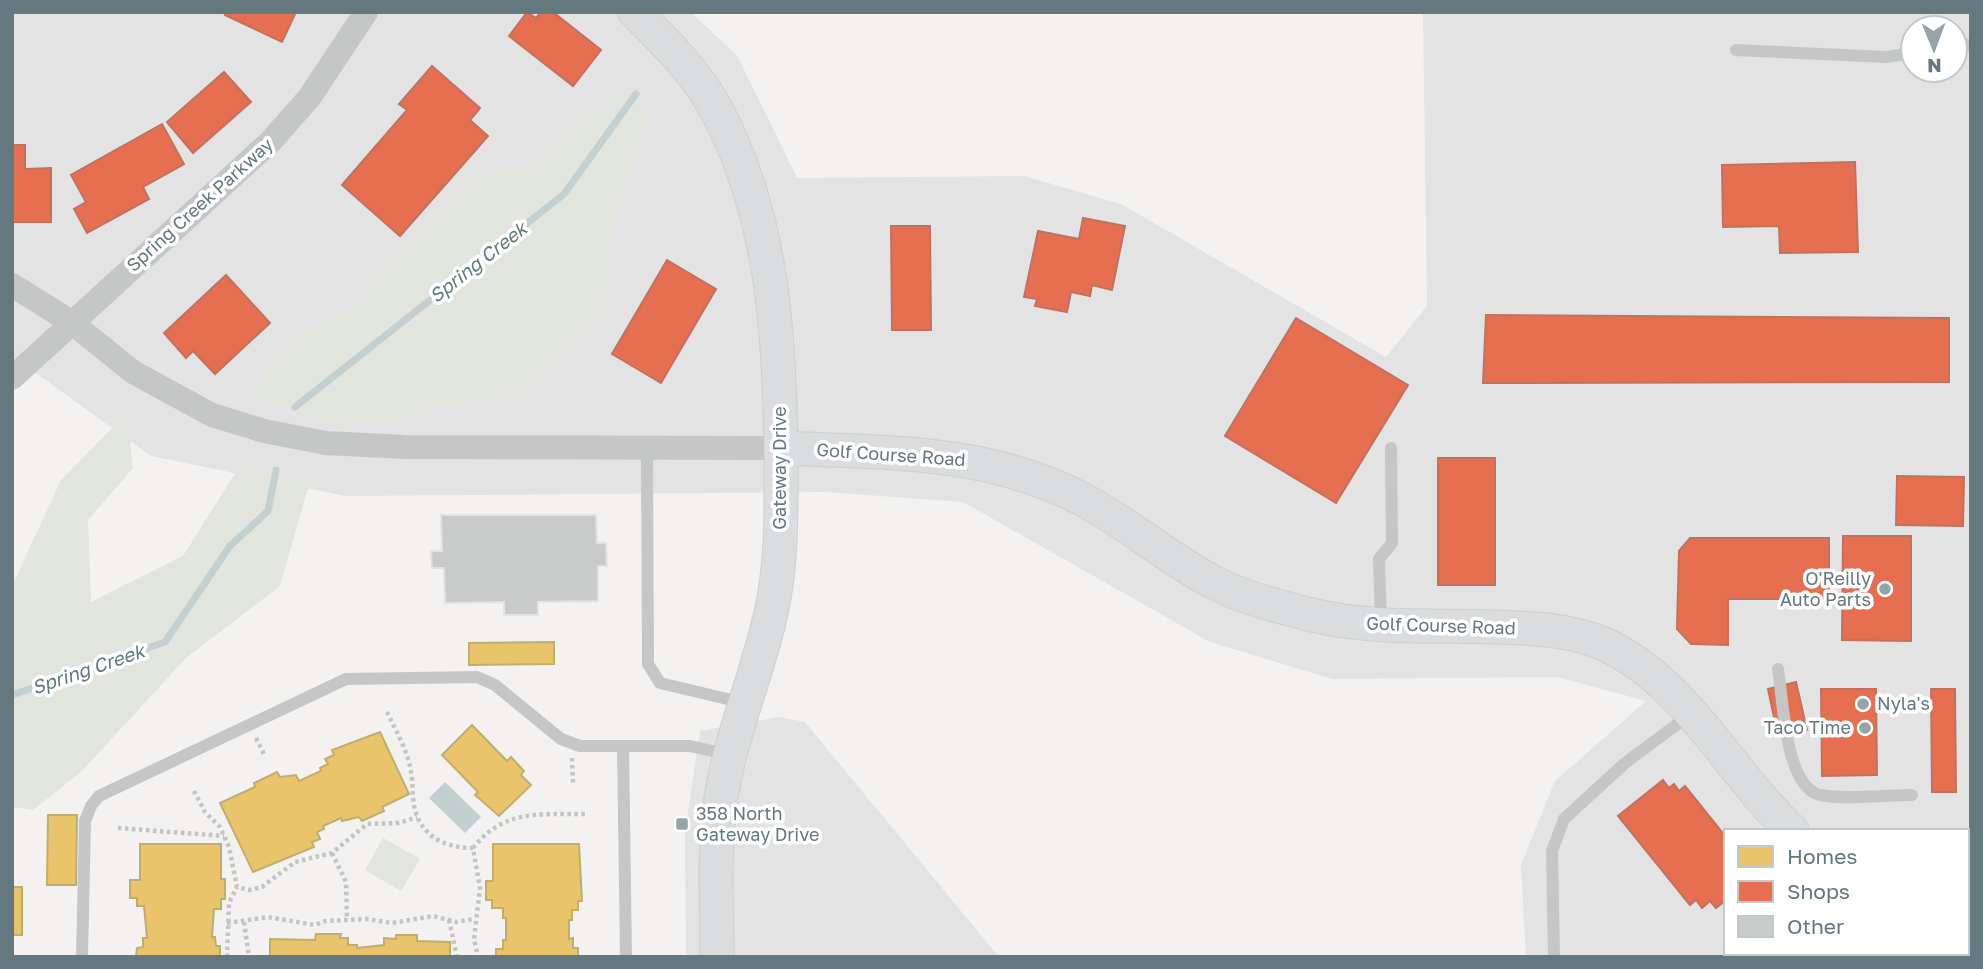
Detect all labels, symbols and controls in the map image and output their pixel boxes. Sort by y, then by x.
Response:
north arrow [1899,14,1969,84]
text: N [1927,55,1942,78]
street label: Spring Creek Parkway [122,133,277,276]
water label: Spring Creek [424,215,533,307]
street label: Gateway Drive [768,406,790,530]
street label: Golf Course Road [816,438,966,470]
place label: O'Reilly Auto Parts [1780,567,1871,610]
marker: O'Reilly Auto Parts [1877,581,1893,597]
street label: Golf Course Road [1366,611,1516,639]
water label: Spring Creek [29,638,149,699]
place label: Nyla's [1877,692,1930,714]
marker: Nyla's [1855,696,1871,712]
place label: Taco Time [1764,716,1851,738]
marker: Taco Time [1857,720,1873,736]
place label: 358 North Gateway Drive [696,802,819,845]
marker: 358 North Gateway Drive [674,816,690,832]
legend [1724,829,1969,955]
text: Homes [1787,843,1857,869]
text: Shops [1787,878,1850,904]
text: Other [1787,913,1844,939]

